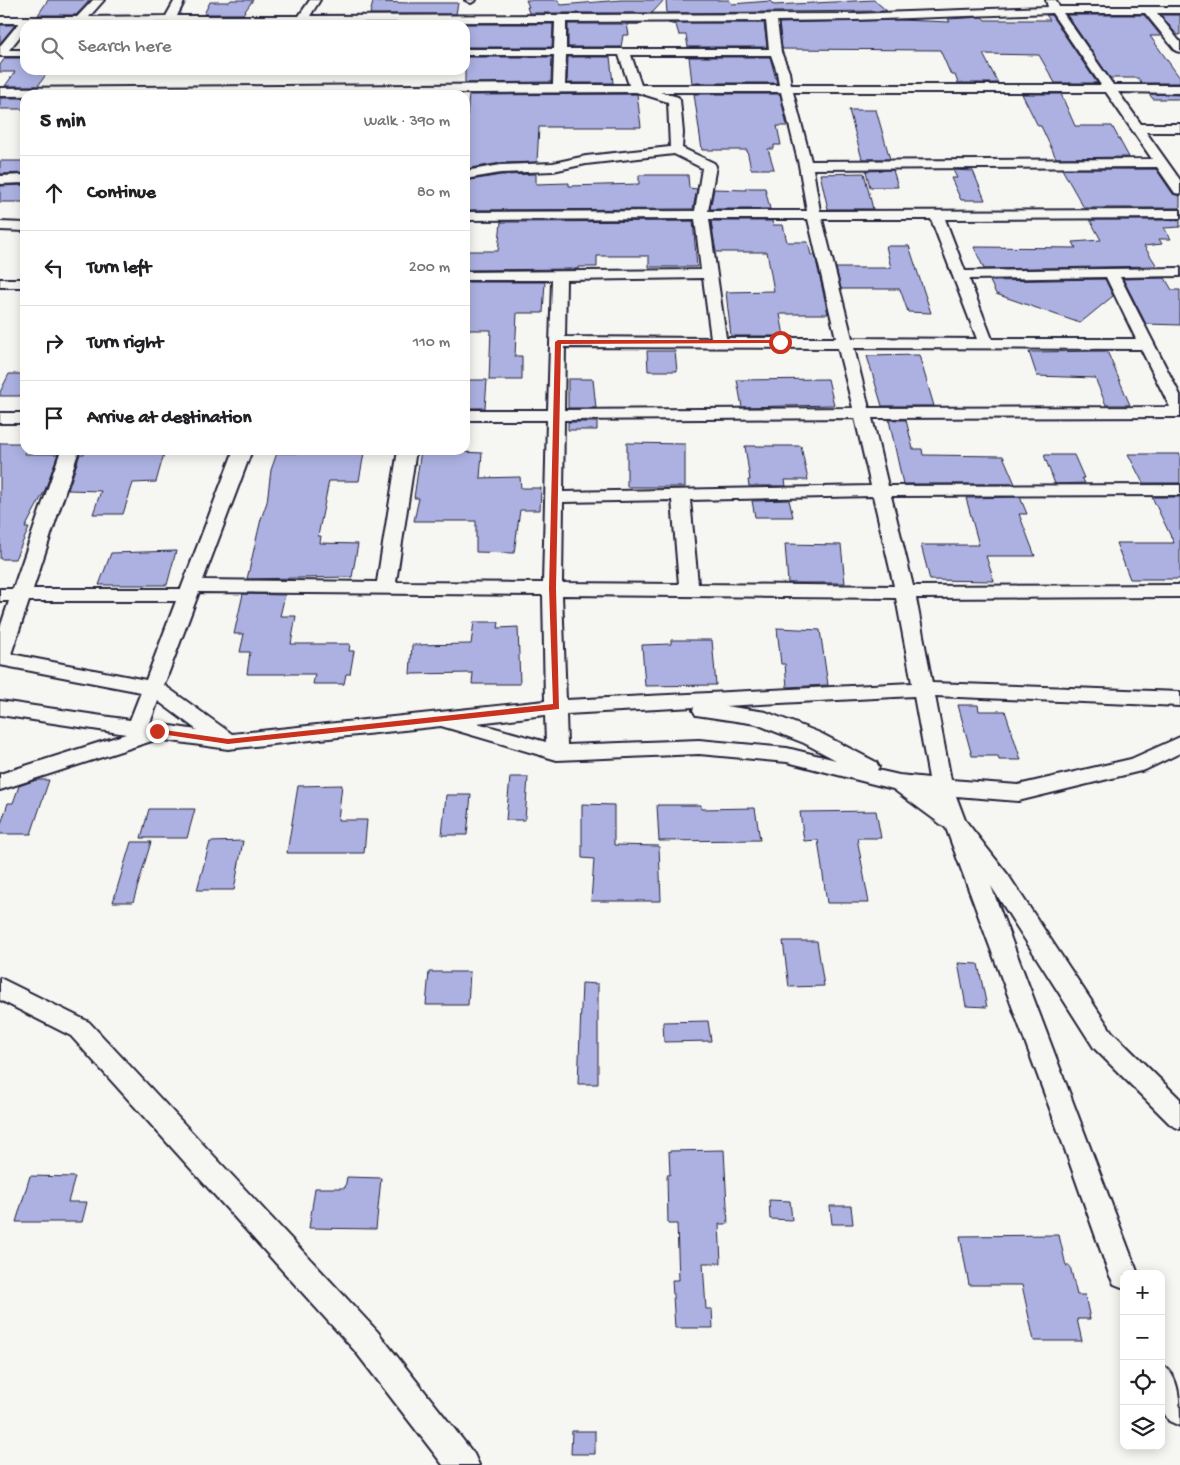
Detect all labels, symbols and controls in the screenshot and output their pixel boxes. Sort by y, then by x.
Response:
search box [20,20,470,75]
icon: search [38,34,66,62]
text: Search here [78,36,172,59]
text: 5 min [40,110,85,135]
text: Walk · 390 m [364,113,450,132]
icon: ahead [40,179,68,207]
text: Continue [87,182,156,205]
text: 80 m [417,184,450,203]
icon: left [40,254,68,282]
text: Turn left [87,257,151,280]
text: 200 m [409,259,450,278]
icon: right [40,329,68,357]
route start [769,331,792,354]
text: Turn right [87,332,163,355]
text: 110 m [413,334,450,353]
icon: arrive [40,404,68,432]
text: Arrive at destination [87,407,251,430]
route end [146,720,169,743]
map controls [1120,1270,1165,1450]
button: + [1120,1270,1165,1315]
button: − [1120,1315,1165,1360]
button: locate [1120,1360,1165,1405]
button: layers [1120,1405,1165,1450]

